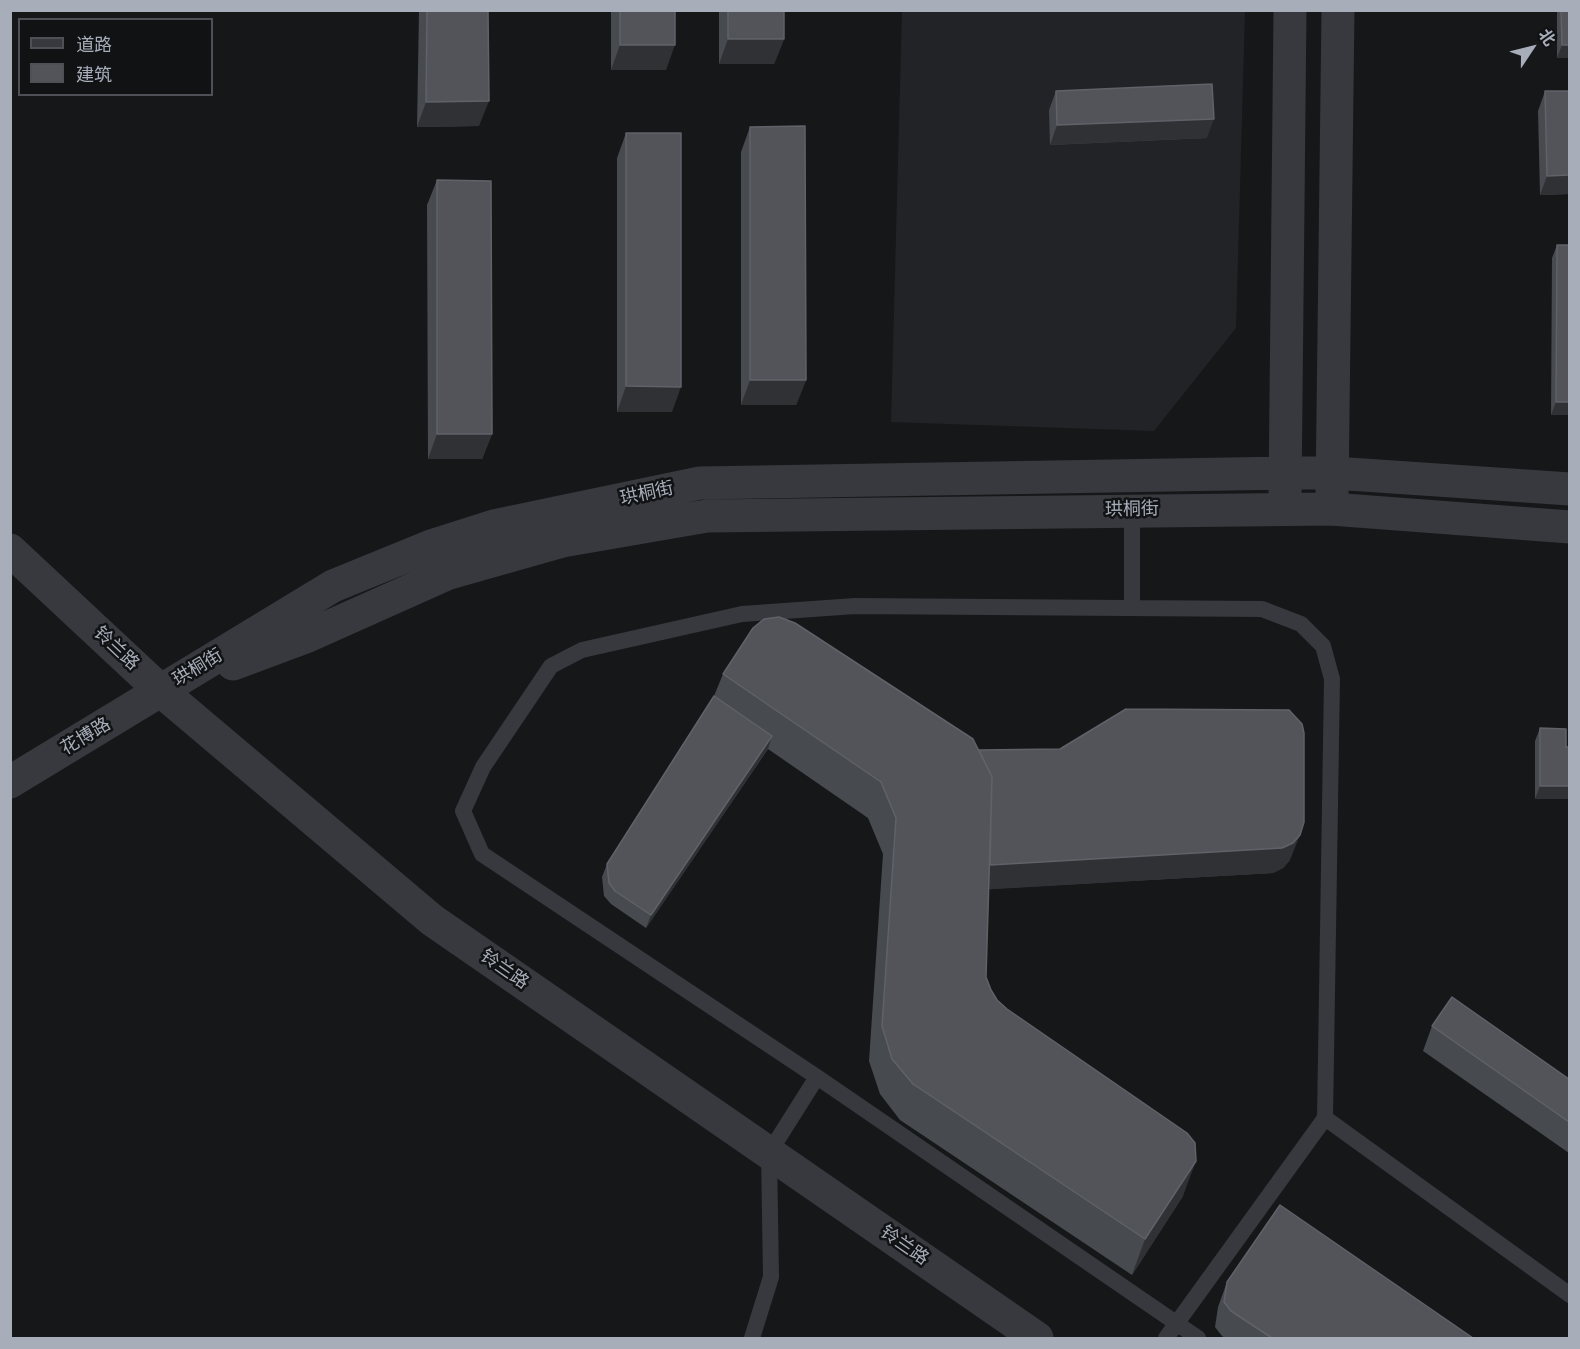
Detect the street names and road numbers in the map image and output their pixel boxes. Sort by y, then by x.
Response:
street label: 珙桐街 [618,478,676,510]
street label: 珙桐街 [1105,499,1159,521]
street label: 铃兰路 [89,623,143,675]
street label: 珙桐街 [169,645,227,691]
street label: 花博路 [57,714,115,760]
street label: 铃兰路 [476,946,532,994]
street label: 铃兰路 [876,1222,932,1270]

